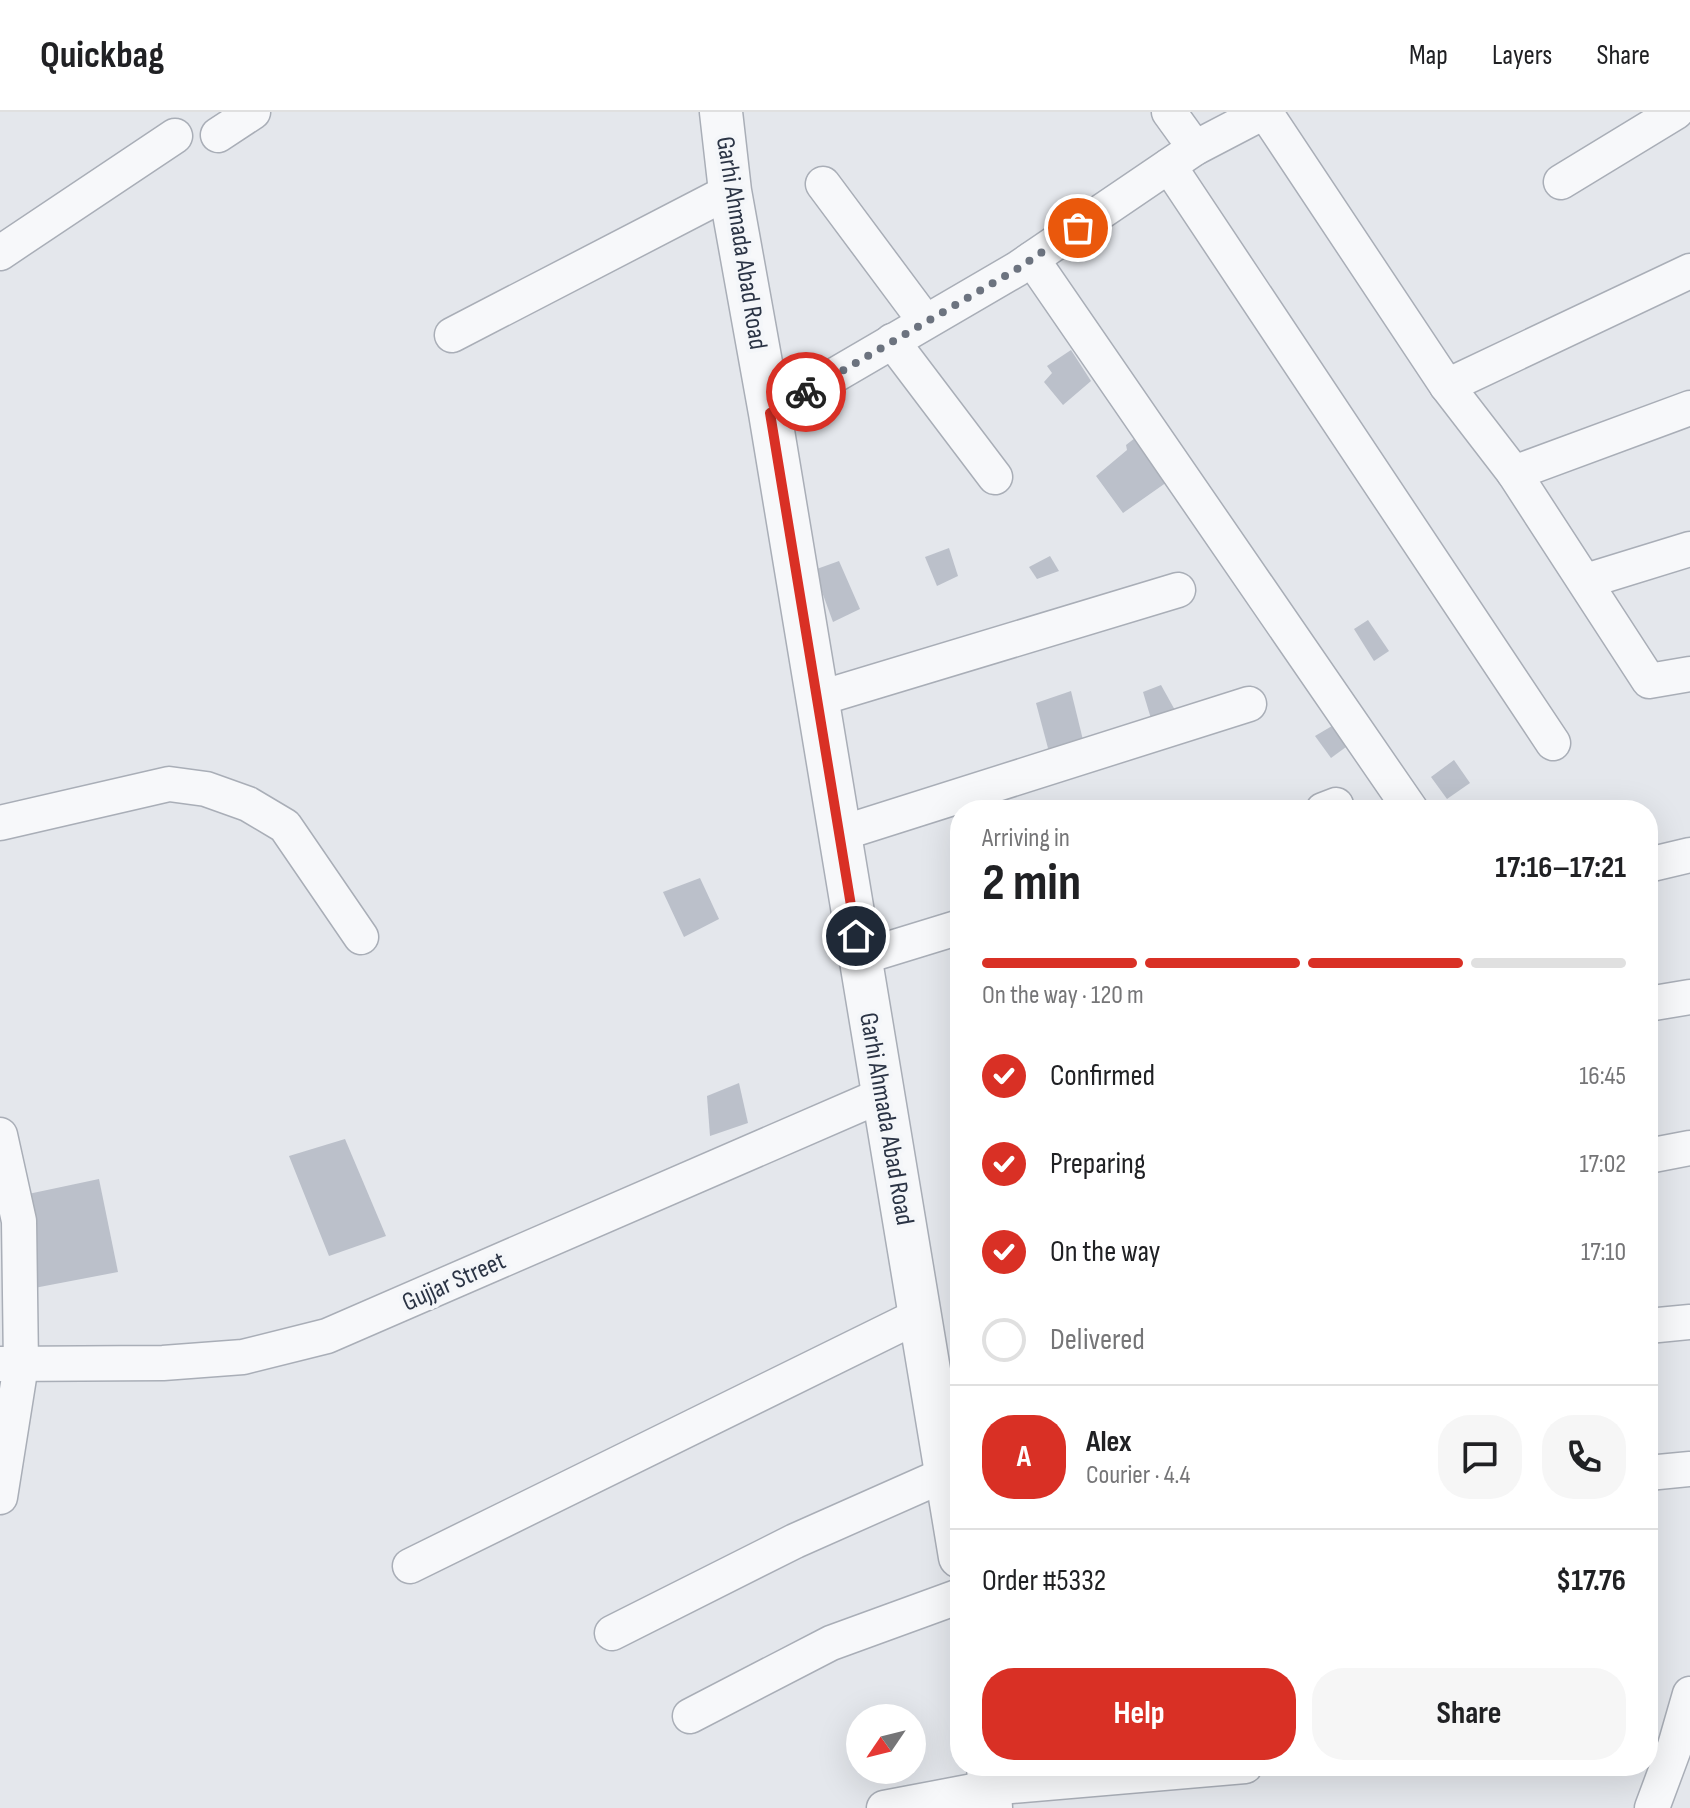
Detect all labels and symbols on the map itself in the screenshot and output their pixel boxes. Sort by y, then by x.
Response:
street label: Garhi Ahmada Abad Road [709,134,773,352]
pin [1044,194,1112,262]
courier [766,352,846,432]
pin [822,902,890,970]
street label: Garhi Ahmada Abad Road [852,1010,920,1228]
street label: Gujjar Street [398,1246,510,1318]
north arrow [846,1704,926,1784]

